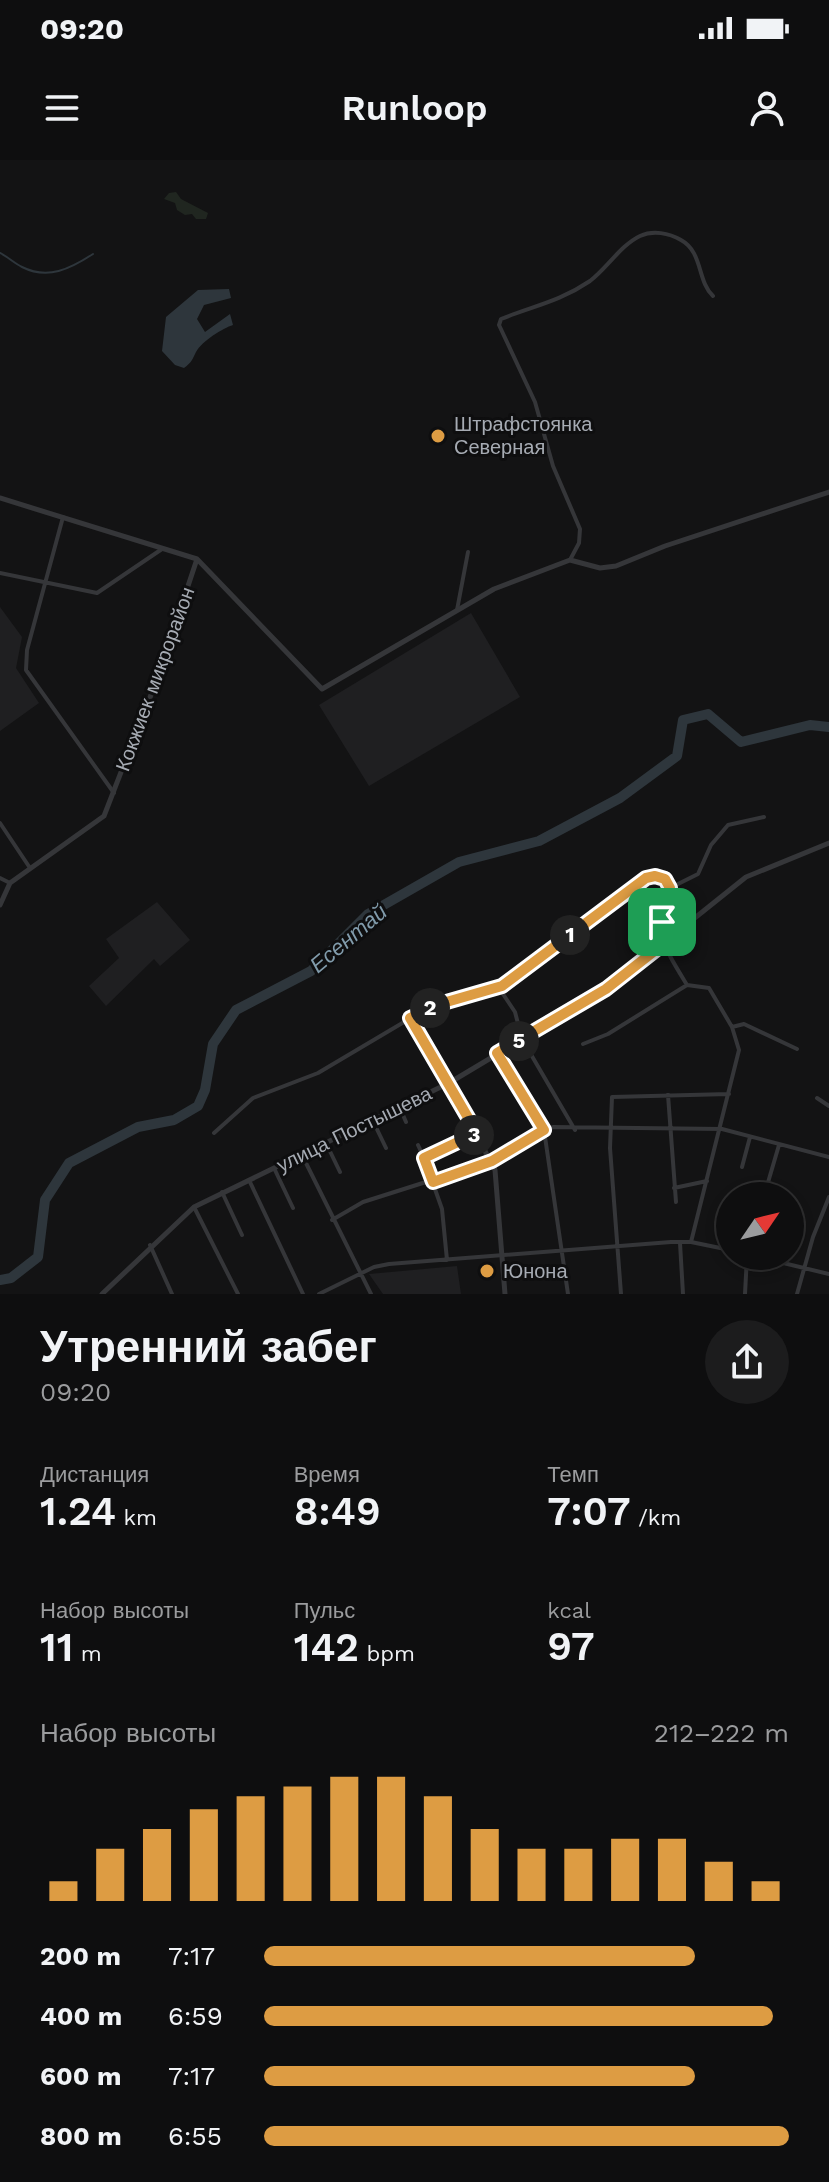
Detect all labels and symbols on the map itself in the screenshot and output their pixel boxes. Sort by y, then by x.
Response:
place label: Штрафстоянка Северная [454,412,593,459]
marker: Штрафстоянка Северная [429,427,447,445]
street label: Кокжиек микрорайон [110,584,200,774]
pin [628,888,696,956]
water label: Есентай [305,899,392,978]
pin: 1 [550,915,590,955]
pin: 2 [410,988,450,1028]
pin: 5 [499,1021,539,1061]
street label: улица Постышева [273,1081,436,1177]
pin: 3 [454,1115,494,1155]
north arrow [716,1182,804,1270]
place label: Юнона [503,1259,568,1283]
marker: Юнона [478,1262,496,1280]

